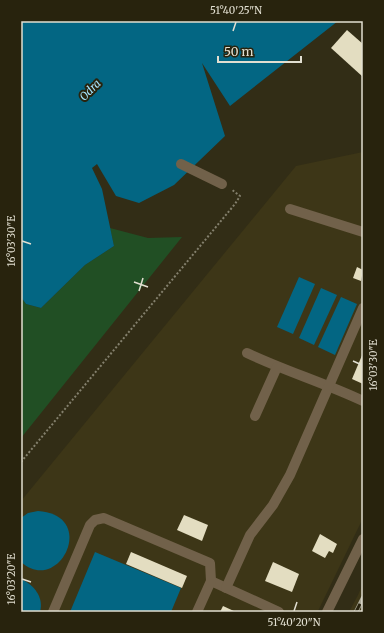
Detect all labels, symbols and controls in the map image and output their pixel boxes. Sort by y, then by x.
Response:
text: 51°40'25"N [210,4,262,17]
scale bar [218,38,301,64]
text: 50 m [224,44,253,59]
water label: Odra [76,76,104,104]
text: 16°03'30"E [5,215,18,267]
text: 16°03'30"E [367,339,380,391]
text: 16°03'20"E [5,553,18,605]
text: 51°40'20"N [268,616,321,629]

